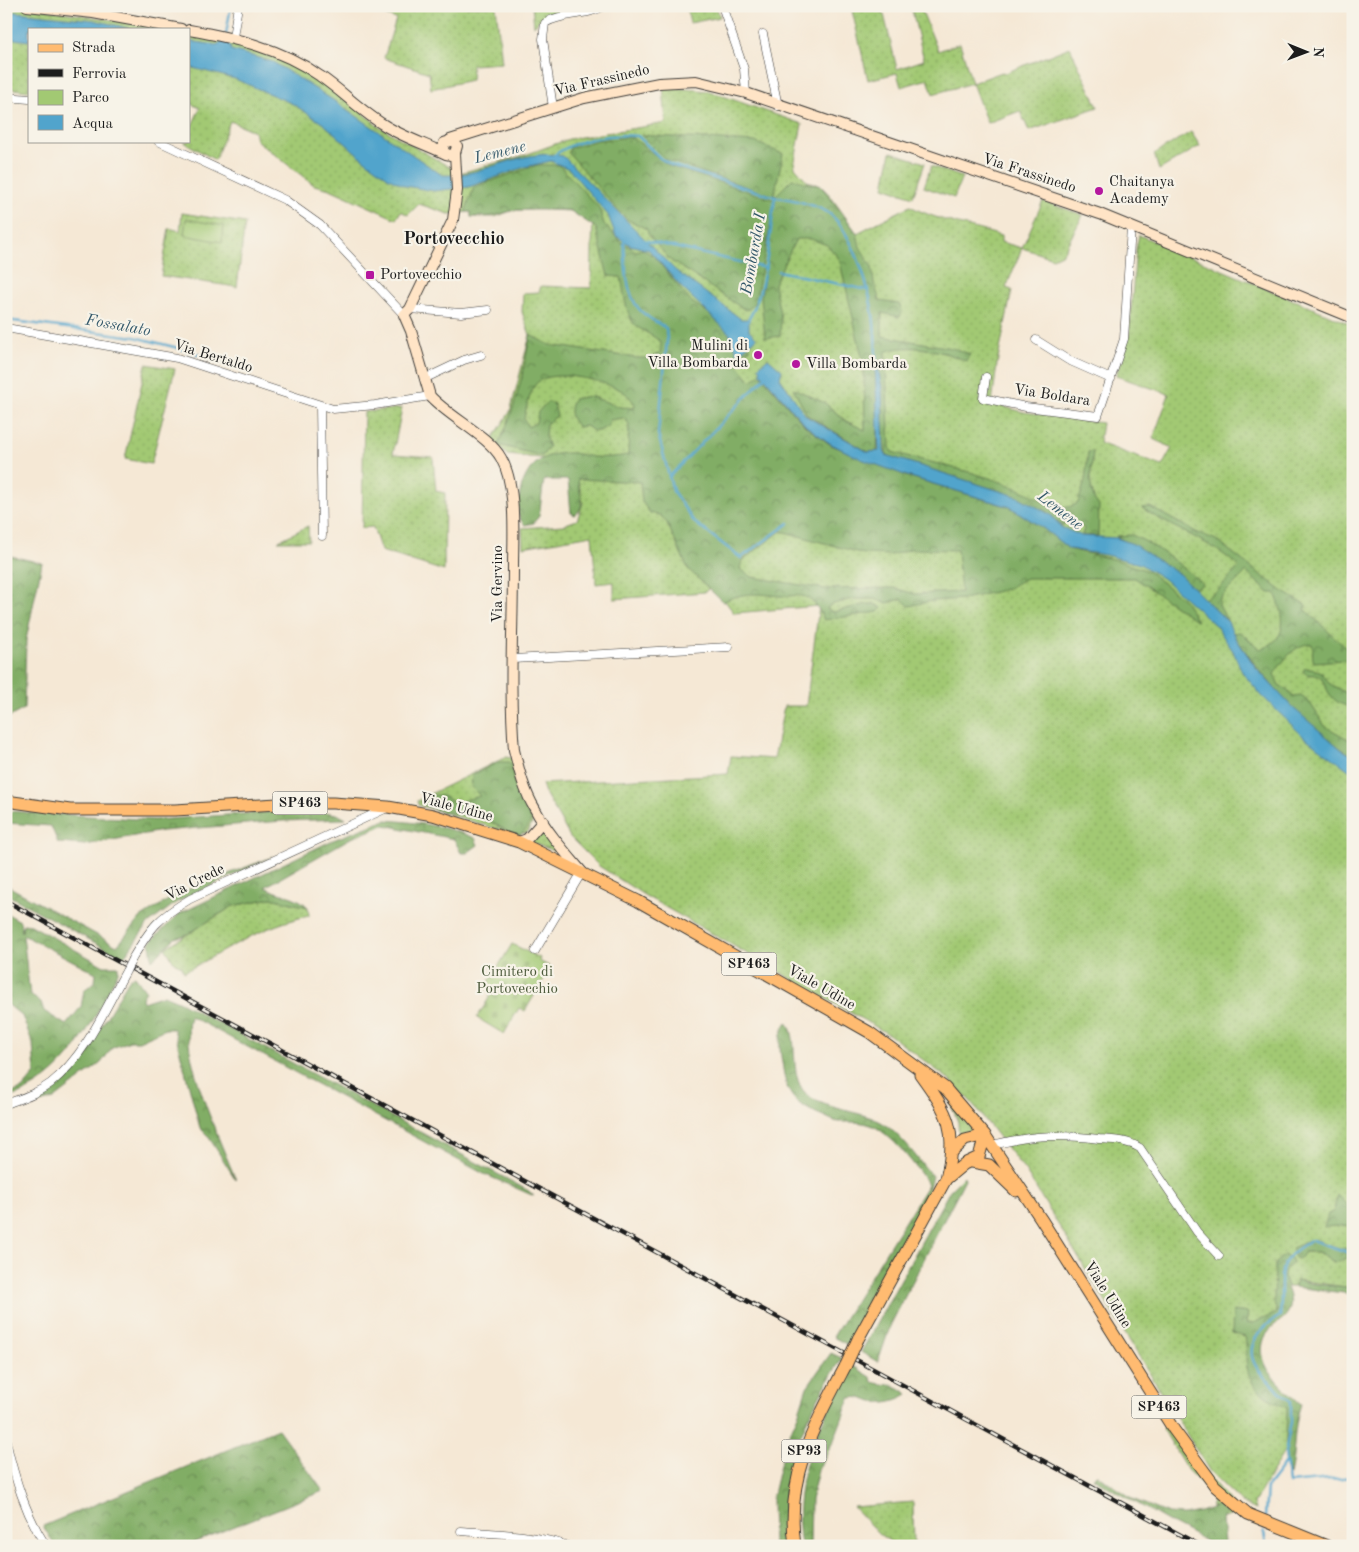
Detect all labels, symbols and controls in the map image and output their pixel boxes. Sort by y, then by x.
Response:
legend [28,28,190,142]
north arrow [1282,28,1332,78]
text: Strada [72,41,116,56]
text: N [1311,47,1325,58]
street label: Via Frassinedo [553,63,651,99]
text: Ferrovia [72,67,127,82]
text: Parco [72,91,109,106]
text: Acqua [72,117,114,132]
water label: Lemene [472,139,528,167]
street label: Via Frassinedo [980,152,1078,196]
place label: Chaitanya Academy [1109,175,1175,207]
marker: Chaitanya Academy [1093,185,1105,197]
water label: Bombarda I [739,210,769,297]
district label: Portovecchio [403,230,505,248]
place label: Portovecchio [380,268,462,283]
marker: Portovecchio [364,269,376,281]
water label: Fossalato [83,312,152,340]
street label: Via Bertaldo [172,338,254,376]
place label: Mulini di Villa Bombarda [647,339,749,371]
marker: Mulini di Villa Bombarda [752,349,764,361]
place label: Villa Bombarda [806,357,907,372]
marker: Villa Bombarda [790,358,802,370]
street label: Via Boldara [1013,383,1092,410]
water label: Lemene [1034,488,1086,534]
street label: Via Gervino [491,545,506,623]
road number: SP463 [272,791,328,814]
street label: Viale Udine [418,791,494,825]
street label: Via Crede [163,862,227,904]
road number: SP463 [722,952,776,976]
street label: Viale Udine [785,963,857,1013]
park label: Cimitero di Portovecchio [476,965,558,997]
street label: Viale Udine [1081,1259,1133,1331]
road number: SP463 [1132,1395,1186,1418]
road number: SP93 [782,1440,826,1462]

